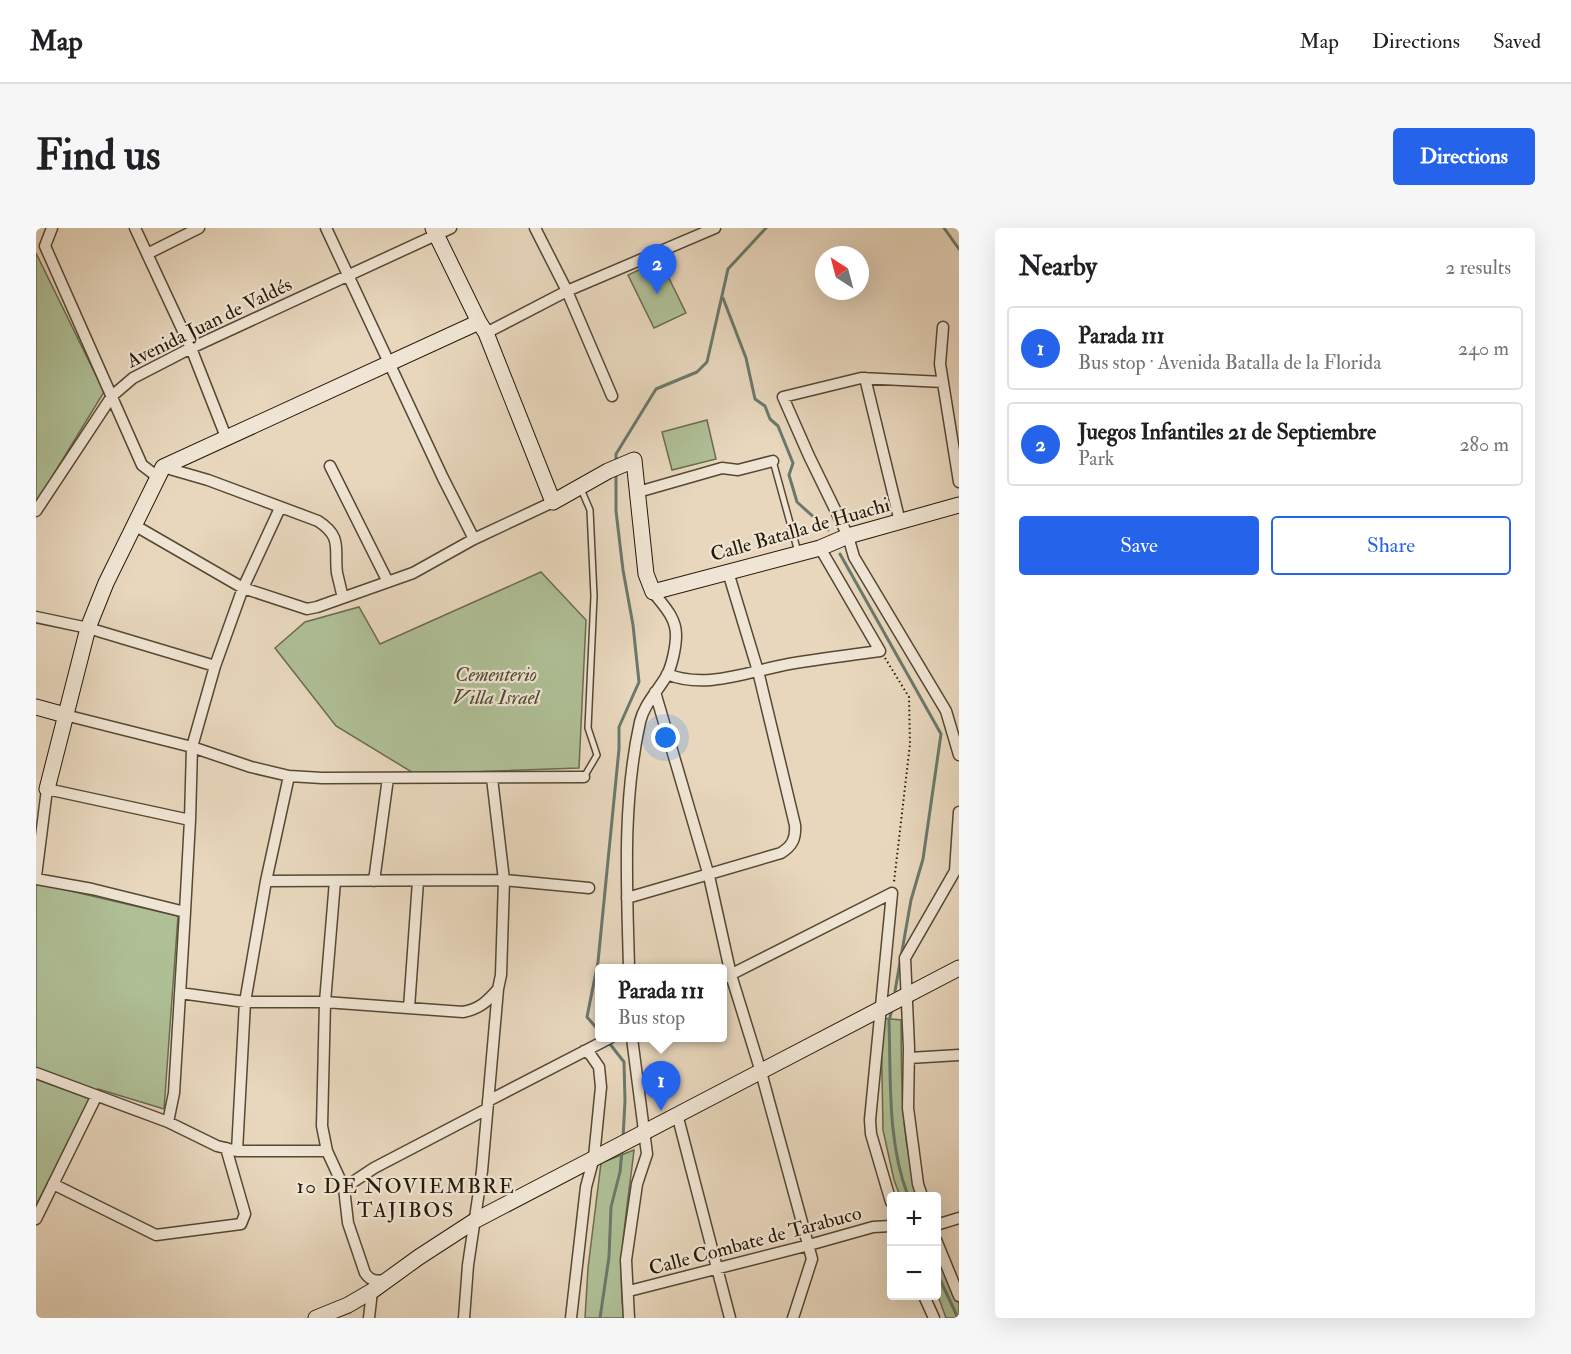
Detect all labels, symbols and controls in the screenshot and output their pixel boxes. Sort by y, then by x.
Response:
text: Map [30,24,83,59]
text: Map [1299,28,1339,55]
text: Directions [1372,28,1460,55]
text: Saved [1493,28,1541,55]
button: Directions [1393,128,1535,185]
text: Find us [36,130,160,182]
pin: 2 [638,244,676,294]
north arrow [815,246,869,300]
text: Nearby [1019,251,1097,283]
text: 2 results [1445,255,1511,280]
street label: Avenida Juan de Valdés [122,272,296,374]
text: Parada 111 [1078,322,1165,350]
text: 1 [1037,336,1044,361]
text: 240 m [1458,336,1509,361]
text: Bus stop · Avenida Batalla de la Florida [1078,350,1381,375]
text: Juegos Infantiles 21 de Septiembre [1078,418,1376,446]
text: 2 [1035,432,1046,457]
text: 280 m [1459,432,1509,457]
text: Park [1078,446,1114,471]
street label: Calle Batalla de Huachi [708,492,893,567]
button: Save [1019,516,1259,575]
button: Share [1271,516,1511,575]
park label: Cementerio Villa Israel [453,662,541,710]
your location [651,723,680,752]
popup [595,964,727,1042]
text: Parada 111 [618,977,704,1005]
text: Bus stop [618,1005,685,1030]
pin: 1 [642,1062,680,1111]
district label: 10 DE NOVIEMBRE TAJIBOS [297,1173,516,1224]
map controls [887,1192,941,1300]
button: + [887,1192,941,1246]
street label: Calle Combate de Tarabuco [646,1200,864,1281]
button: − [887,1246,941,1300]

